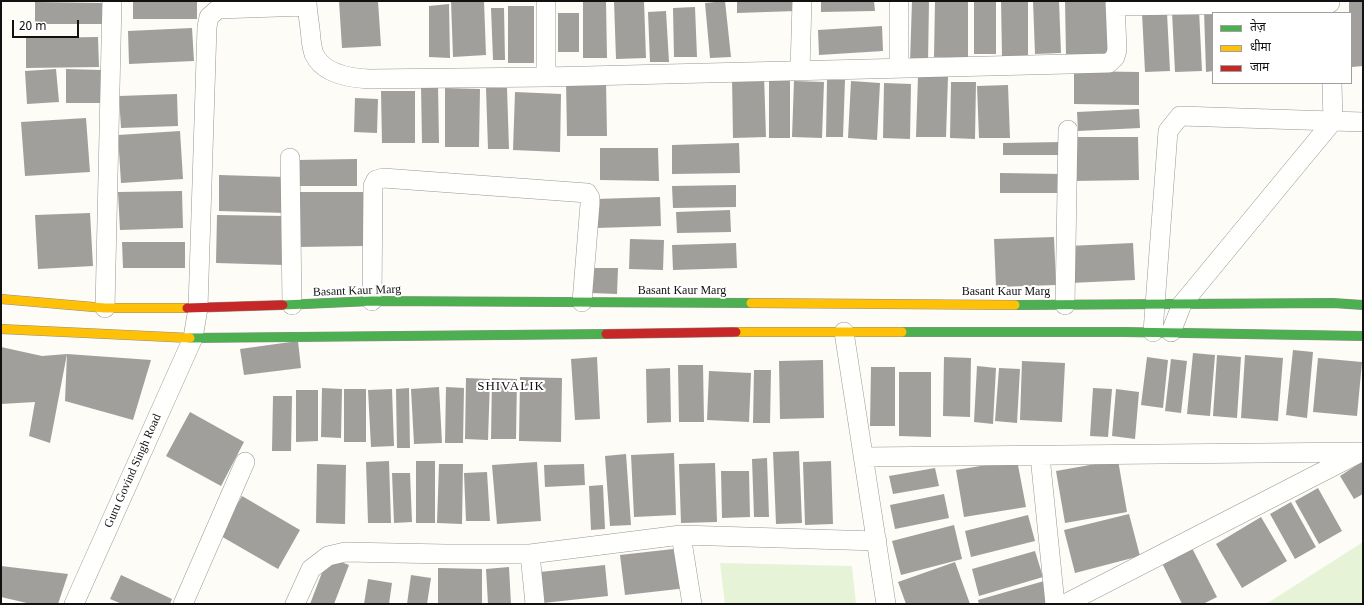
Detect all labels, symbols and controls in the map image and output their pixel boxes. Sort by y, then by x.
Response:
scale bar [14,12,81,38]
legend [1212,12,1352,84]
text: 20 m [19,19,47,35]
text: तेज़ [1250,20,1266,36]
text: धीमा [1250,40,1271,56]
text: जाम [1250,60,1269,76]
street label: Basant Kaur Marg [306,282,408,300]
street label: Basant Kaur Marg [631,284,733,298]
street label: Basant Kaur Marg [955,285,1057,299]
district label: SHIVALIK [479,379,543,395]
street label: Guru Govind Singh Road [98,405,168,537]

